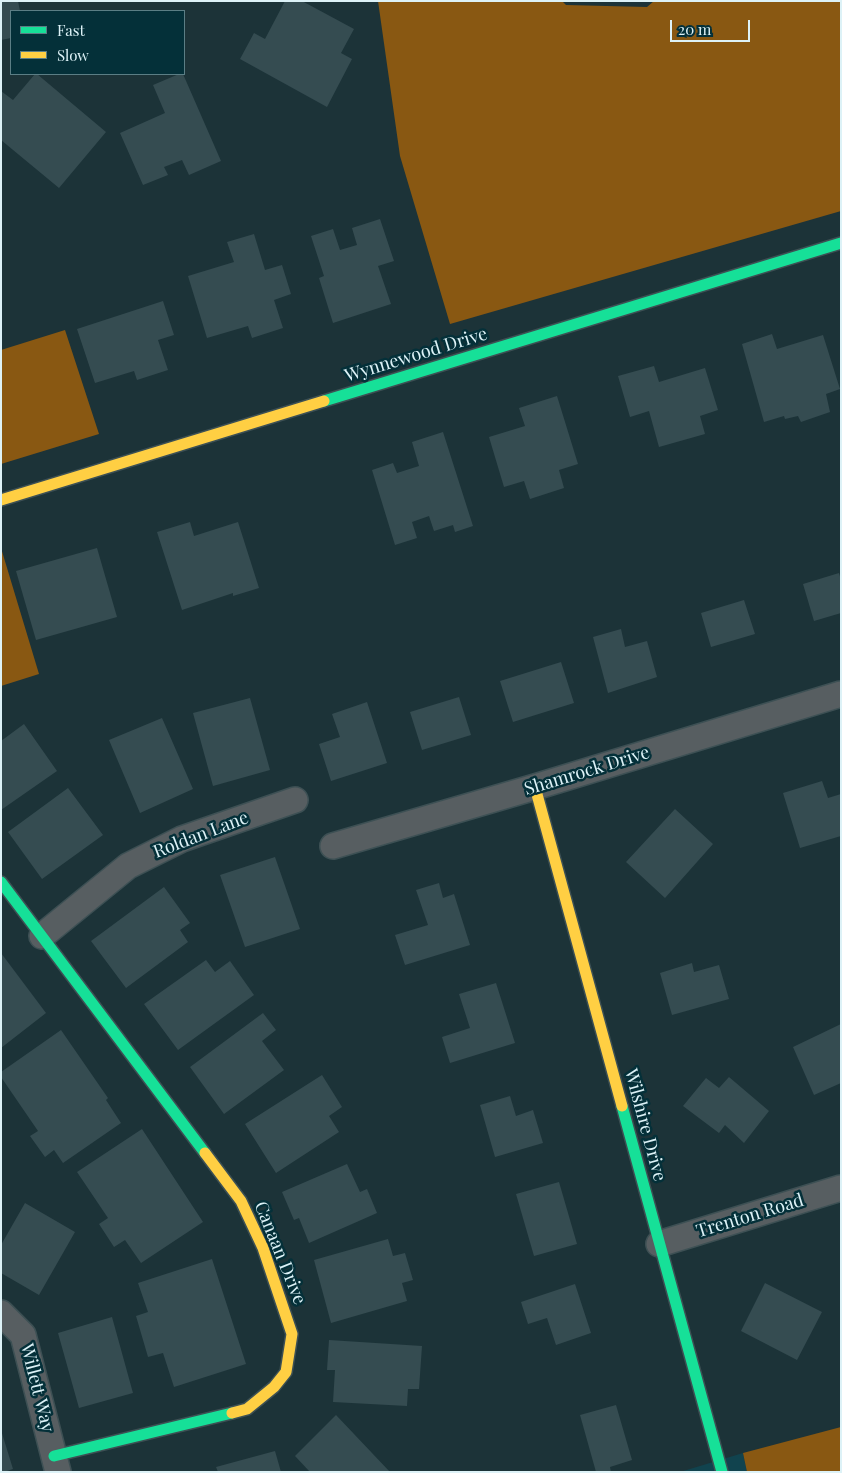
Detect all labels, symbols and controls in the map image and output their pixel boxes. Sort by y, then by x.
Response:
legend [10,10,185,75]
scale bar [672,10,752,42]
text: 20 m [678,19,711,39]
text: Fast [57,20,85,40]
text: Slow [57,45,89,65]
street label: Wynnewood Drive [342,323,490,387]
street label: Shamrock Drive [522,742,652,800]
street label: Roldan Lane [150,807,252,863]
street label: Wilshire Drive [620,1066,670,1184]
street label: Trenton Road [694,1189,806,1243]
street label: Canaan Drive [250,1198,310,1308]
street label: Willett Way [16,1342,58,1434]

